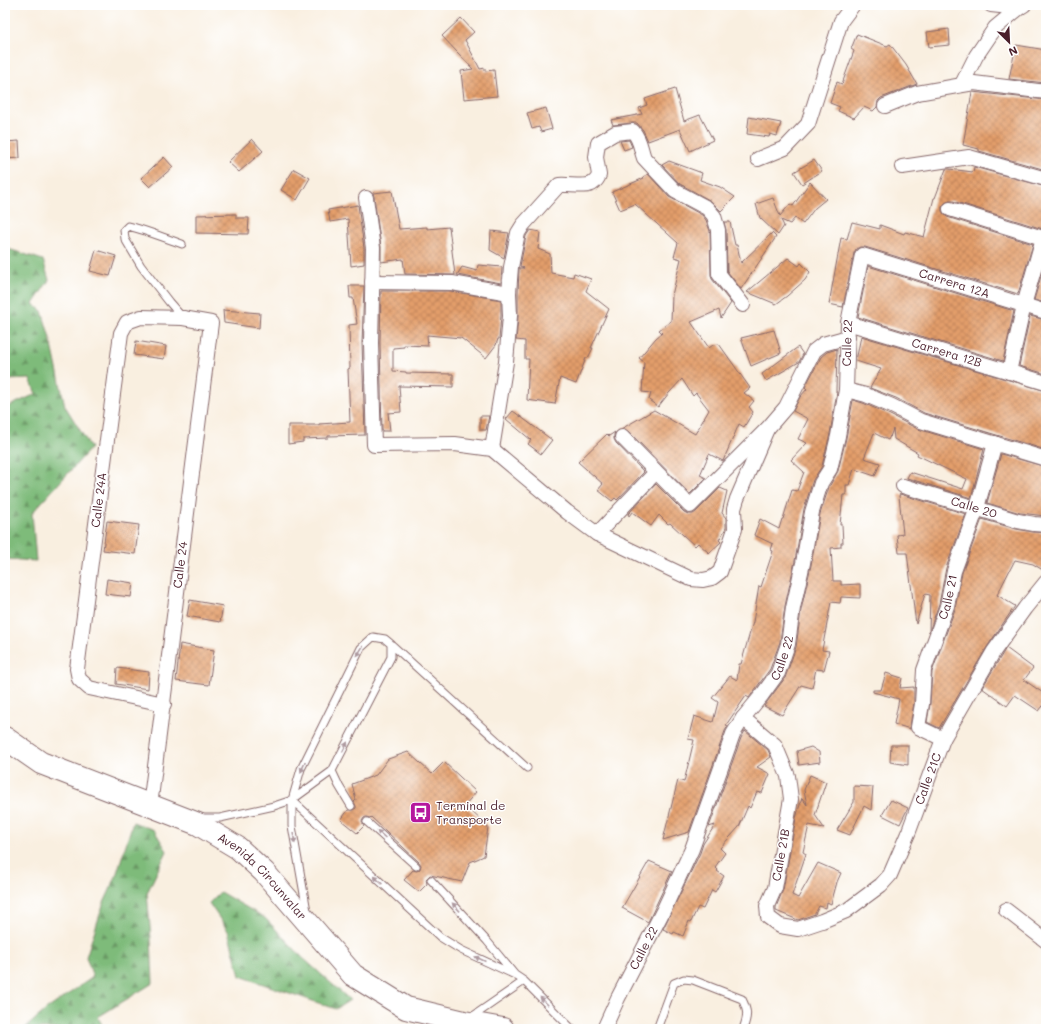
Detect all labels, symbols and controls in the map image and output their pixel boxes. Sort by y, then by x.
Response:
north arrow [989,22,1029,62]
text: N [1006,43,1020,60]
street label: Carrera 12A [917,264,992,301]
street label: Calle 22 [838,318,856,367]
street label: Carrera 12B [910,334,984,370]
street label: Calle 24A [87,471,109,528]
street label: Calle 20 [949,492,1000,521]
street label: Calle 24 [169,540,190,589]
street label: Calle 21 [934,573,960,621]
street label: Calle 22 [766,635,796,683]
one-way arrow [356,645,364,656]
one-way arrow [341,741,348,753]
street label: Calle 21C [910,750,944,807]
one-way arrow [300,761,306,773]
place label: Terminal de Transporte [436,797,505,827]
bus stop icon: Terminal de Transporte [408,800,434,826]
street label: Calle 21B [768,827,792,882]
street label: Avenida Circunvalar [215,829,311,923]
one-way arrow [376,830,386,839]
one-way arrow [291,832,297,845]
one-way arrow [373,875,383,885]
one-way arrow [451,901,460,912]
street label: Calle 22 [625,923,661,972]
one-way arrow [474,956,485,962]
one-way arrow [539,997,549,1006]

